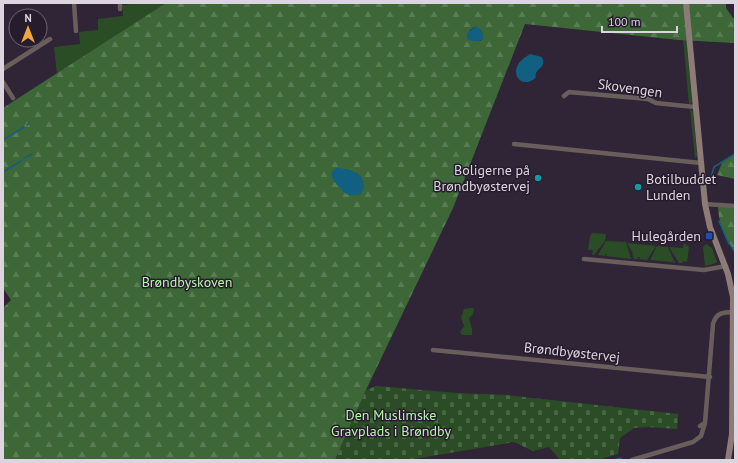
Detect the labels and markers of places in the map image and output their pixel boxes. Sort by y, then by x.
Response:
place label: Boligerne på Brøndbyøstervej [433,161,530,195]
place label: Botilbuddet Lunden [646,170,717,204]
marker: Boligerne på Brøndbyøstervej [533,173,543,183]
marker: Botilbuddet Lunden [633,182,643,192]
place label: Hulegården [631,227,701,245]
marker: Hulegården [704,231,714,241]

